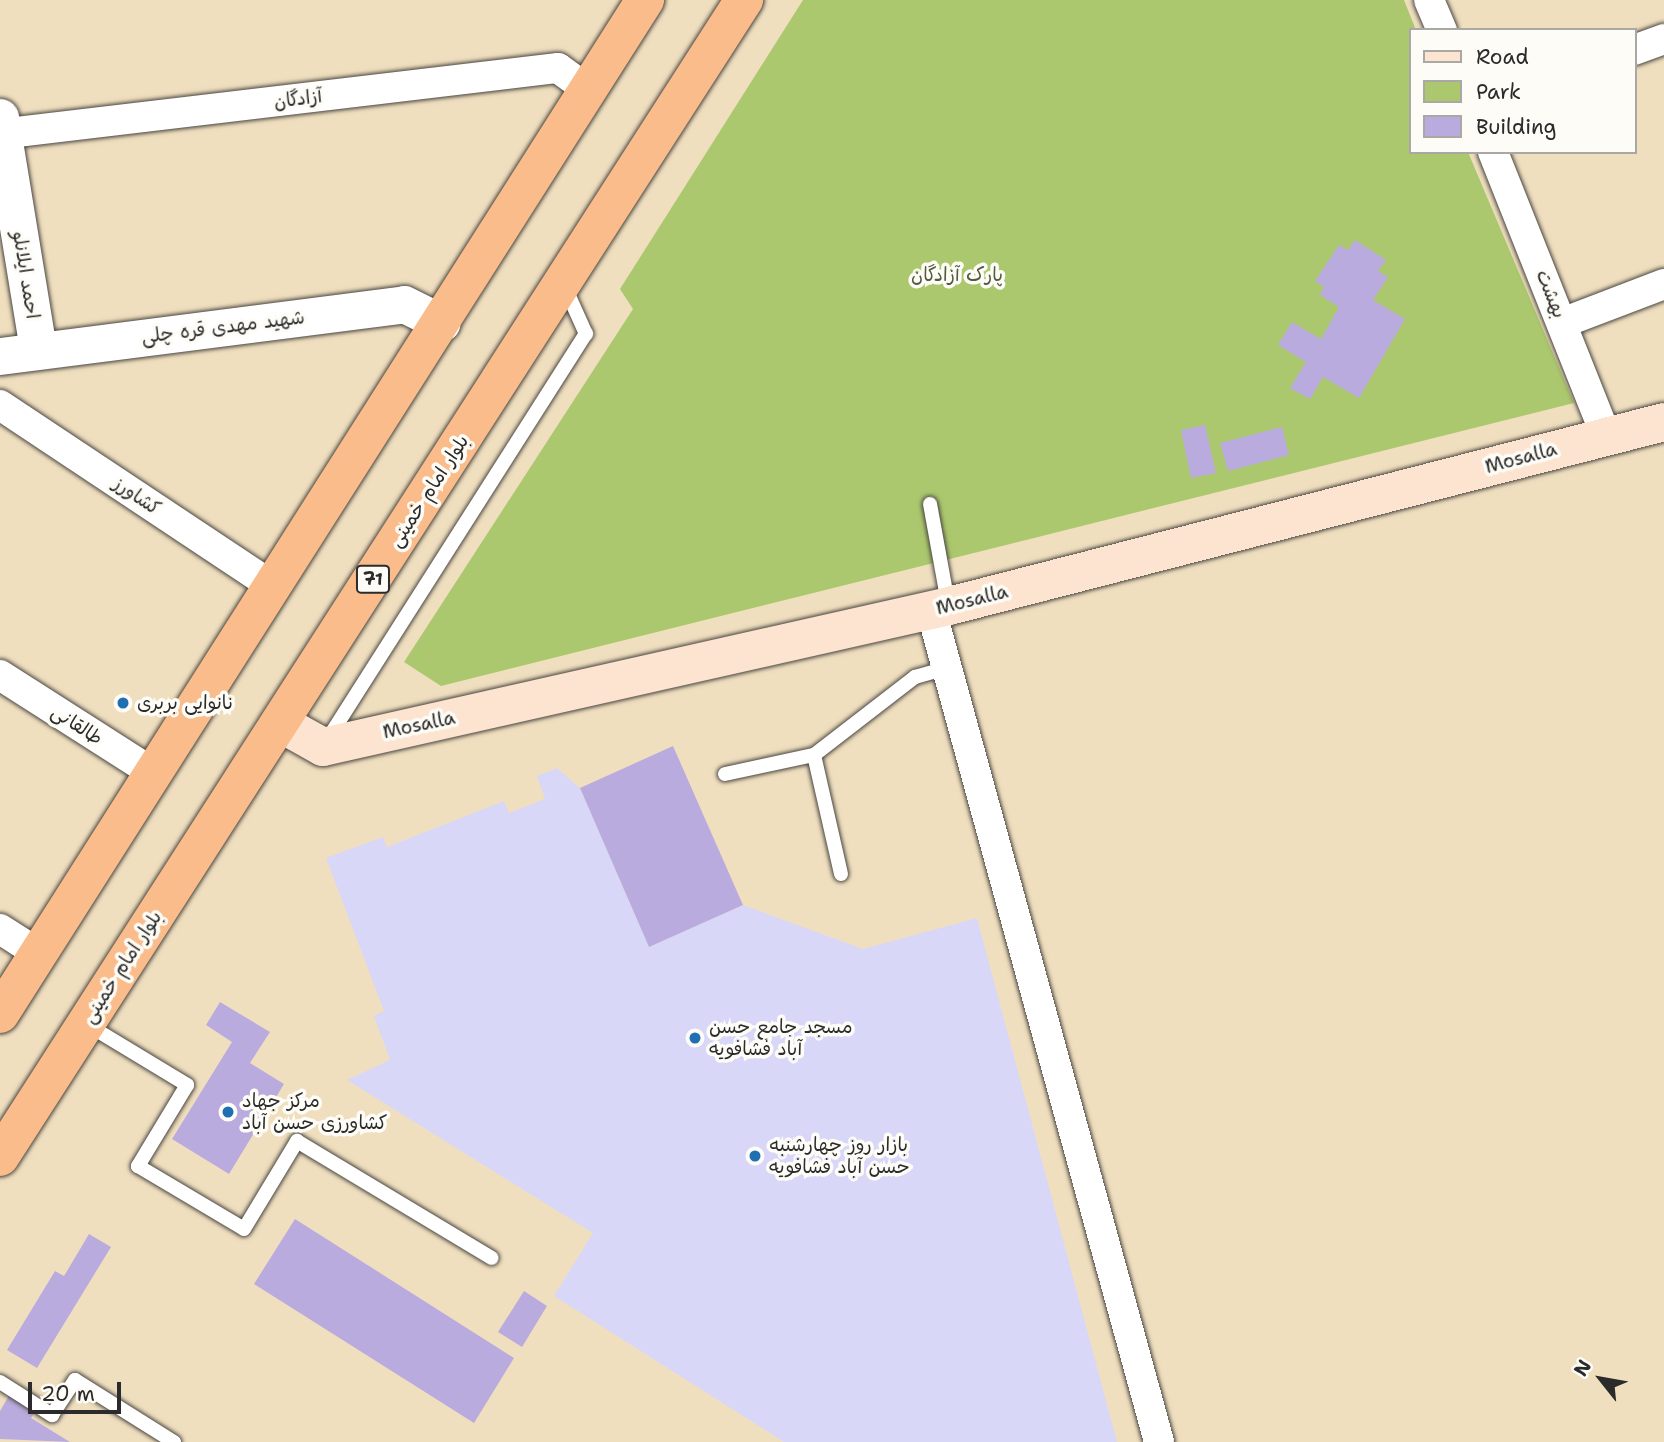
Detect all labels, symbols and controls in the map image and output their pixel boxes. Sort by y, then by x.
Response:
legend [1408,28,1636,154]
text: Road [1476,43,1529,71]
text: Park [1476,78,1521,106]
street label: آزادگان [273,85,323,113]
text: Building [1476,113,1556,141]
street label: احمد ایلانلو [8,229,44,321]
park label: پارک آزادگان [911,264,1003,286]
street label: بهشت [1531,267,1571,321]
street label: شهید مهدی قره چلی [140,306,306,348]
street label: بلوار امام خمینی [384,431,474,551]
street label: Mosalla [1483,437,1559,479]
street label: کشاورز [109,472,165,520]
road number: 71 [356,564,390,594]
street label: Mosalla [934,580,1010,620]
place label: نانوایی بربری [137,692,234,714]
marker: نانوایی بربری [115,695,131,711]
street label: طالقانی [47,700,107,750]
street label: Mosalla [381,706,457,744]
street label: بلوار امام خمینی [77,907,167,1027]
place label: مسجد جامع حسن آباد فشافویه [709,1016,852,1060]
marker: مسجد جامع حسن آباد فشافویه [687,1030,703,1046]
place label: مرکز جهاد کشاورزی حسن آباد [242,1090,387,1134]
marker: مرکز جهاد کشاورزی حسن آباد [220,1104,236,1120]
place label: بازار روز چهارشنبه حسن آباد فشافویه [769,1134,910,1178]
marker: بازار روز چهارشنبه حسن آباد فشافویه [747,1148,763,1164]
north arrow [1566,1344,1636,1414]
text: N [1568,1355,1597,1381]
scale bar [32,1368,124,1412]
text: 20 m [41,1380,95,1408]

